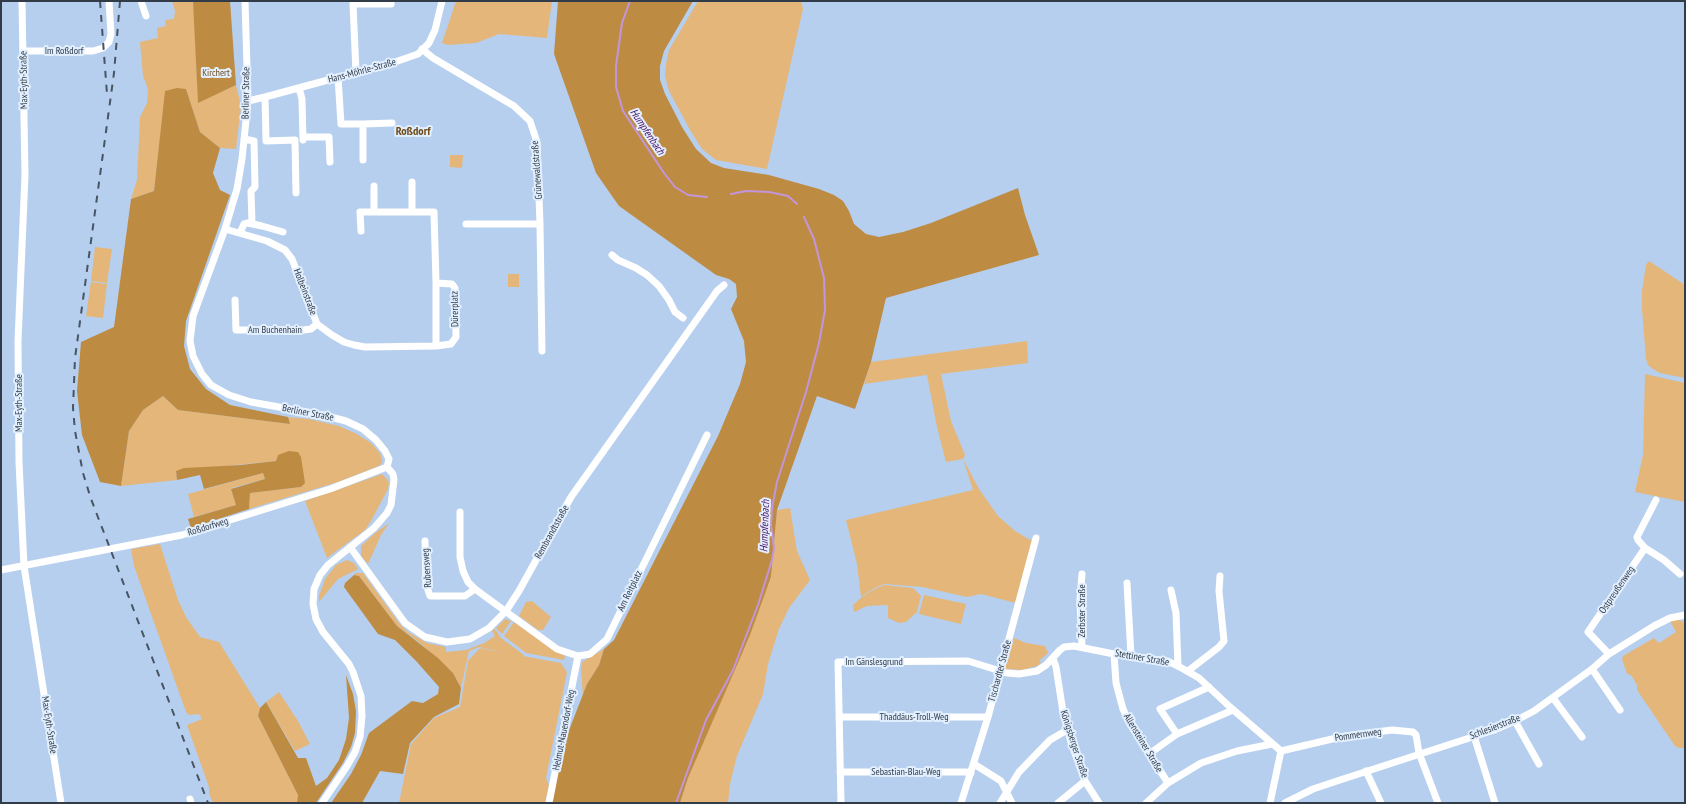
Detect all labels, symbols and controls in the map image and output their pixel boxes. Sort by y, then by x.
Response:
street label: Im Roßdorf [45,45,83,57]
street label: Max-Eyth-Straße [17,51,31,109]
street label: Hans-Möhrle-Straße [327,56,397,86]
park label: Kirchert [202,67,230,79]
street label: Berliner Straße [240,67,252,119]
water label: Humpfenbach [627,107,667,157]
district label: Roßdorf [396,125,430,139]
street label: Grünewaldstraße [529,140,545,200]
street label: Holbeinstraße [291,267,319,317]
street label: Dürerplatz [449,291,461,327]
street label: Am Buchenhain [248,324,302,336]
street label: Max-Eyth-Straße [13,374,25,432]
street label: Berliner Straße [281,402,335,424]
water label: Humpfenbach [757,500,773,552]
street label: Rembrandtstraße [532,503,572,561]
street label: Roßdorfweg [186,515,230,539]
street label: Rubensweg [420,548,434,588]
street label: Ostpreußenweg [1597,564,1637,616]
street label: Am Reitplatz [615,569,645,613]
street label: Zerbster Straße [1076,584,1088,638]
street label: Tischardter Straße [986,639,1014,703]
street label: Stettiner Straße [1114,647,1170,669]
street label: Im Gänslesgrund [845,656,903,668]
street label: Helmut-Nauendorf-Weg [550,689,578,771]
street label: Max-Eyth-Straße [39,695,59,755]
street label: Königsberger Straße [1057,709,1091,779]
street label: Thaddäus-Troll-Weg [880,711,948,723]
street label: Allensteiner Straße [1121,711,1165,775]
street label: Schlesierstraße [1468,712,1522,742]
street label: Pommernweg [1334,726,1382,744]
street label: Sebastian-Blau-Weg [871,766,941,778]

